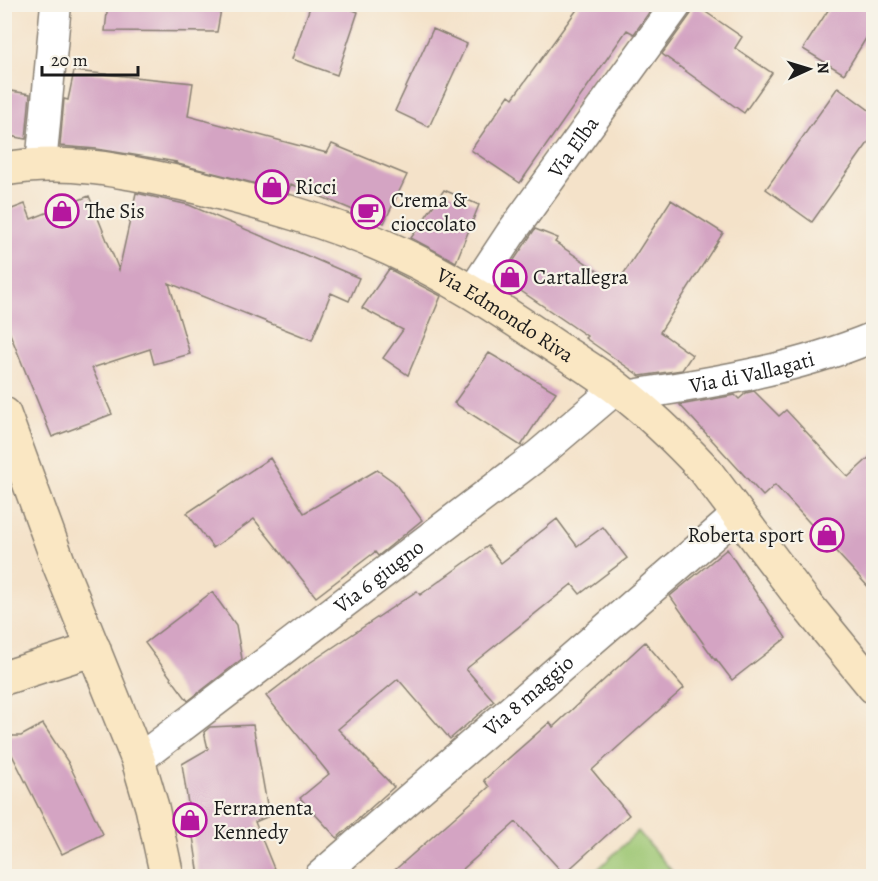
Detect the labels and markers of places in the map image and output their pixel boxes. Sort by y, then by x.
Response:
shop icon: Ricci [254,169,290,205]
place label: Ricci [295,173,337,201]
place label: Crema & cioccolato [391,186,476,238]
shop icon: The Sis [44,193,80,229]
cafe icon: Crema & cioccolato [350,194,386,230]
place label: The Sis [85,197,145,225]
shop icon: Cartallegra [492,259,528,295]
place label: Cartallegra [533,263,628,291]
shop icon: Roberta sport [809,517,845,553]
place label: Roberta sport [687,521,804,549]
place label: Ferramenta Kennedy [213,794,313,846]
shop icon: Ferramenta Kennedy [172,802,208,838]

